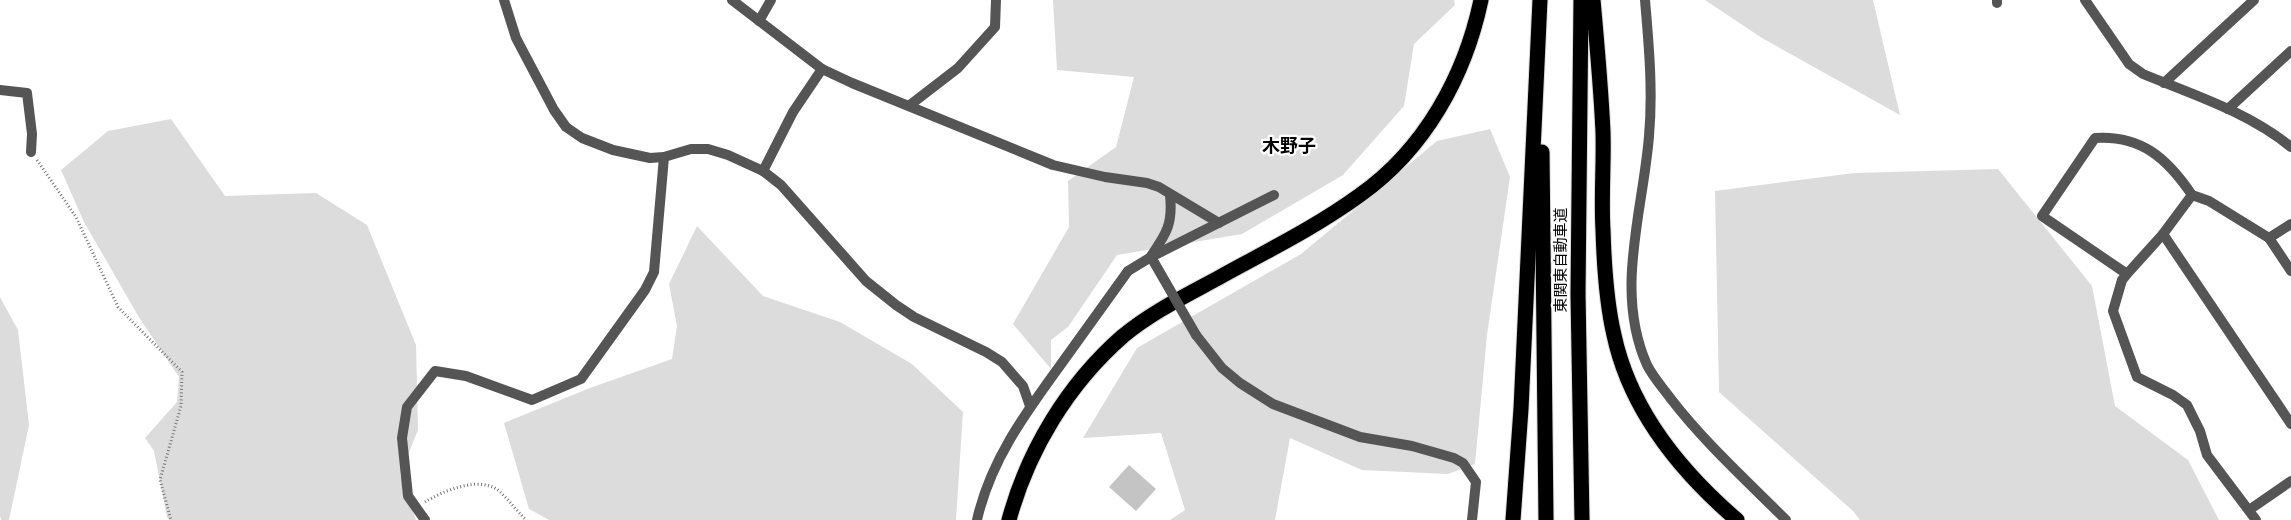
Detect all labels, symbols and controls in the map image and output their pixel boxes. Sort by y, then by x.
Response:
district label: 木野子 [1262,133,1316,158]
street label: 東関東自動車道 [1550,207,1571,313]

